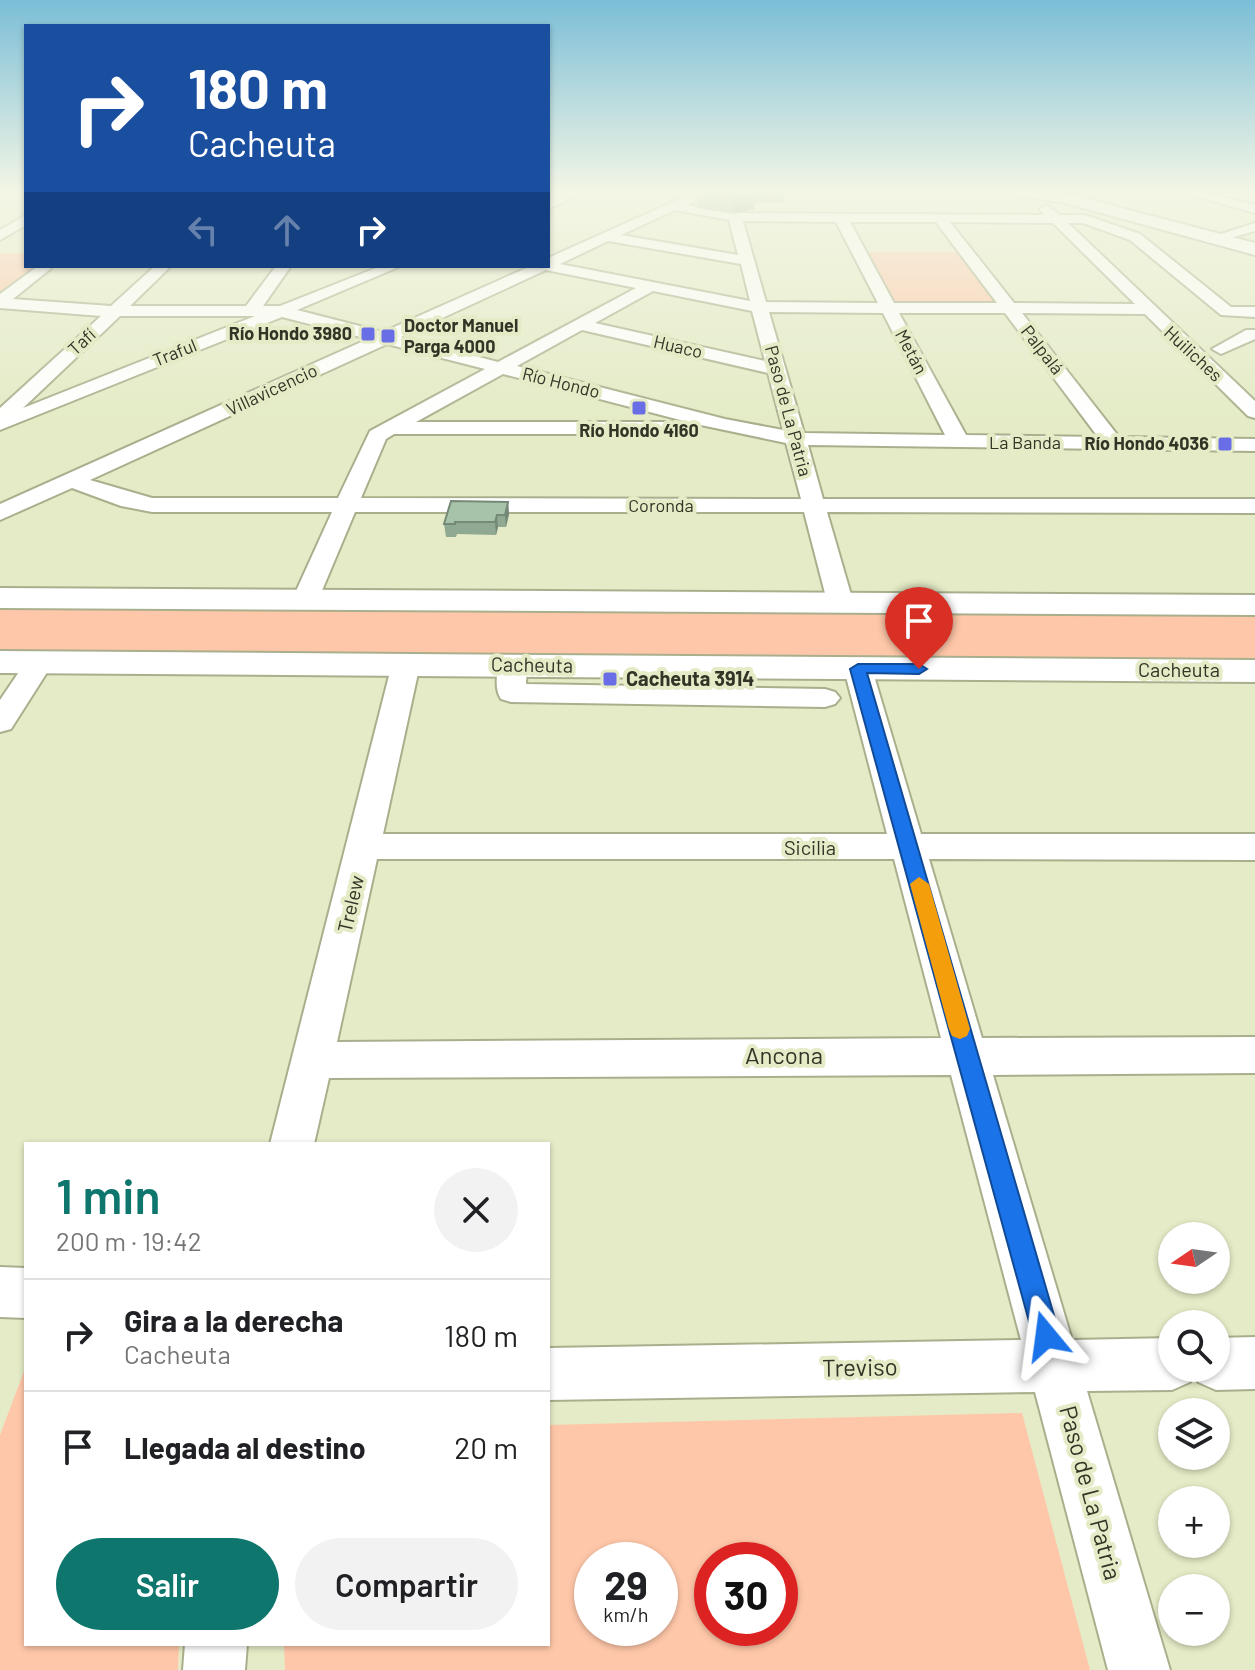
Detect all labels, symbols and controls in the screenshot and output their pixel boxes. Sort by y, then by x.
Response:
text: 180 m [188,53,328,120]
icon: right [56,56,160,160]
text: Cacheuta [188,121,336,164]
icon: left [181,208,225,252]
icon: ahead [265,208,309,252]
icon: right [349,208,393,252]
place label: Doctor Manuel Parga 4000 [404,314,518,357]
street label: Palpalá [1017,320,1069,378]
street label: Huiliches [1160,321,1227,386]
place label: Río Hondo 3980 [229,322,352,344]
street label: Tafí [63,323,100,359]
marker: Río Hondo 3980 [359,325,377,343]
street label: Metán [891,325,933,378]
marker: Doctor Manuel Parga 4000 [379,327,397,345]
street label: Huaco [652,330,705,362]
street label: Traful [150,333,200,371]
street label: Paso de La Patria [761,343,817,479]
street label: Villavicencio [223,358,321,420]
street label: Río Hondo [520,362,602,402]
marker: Río Hondo 4160 [630,399,648,417]
place label: Río Hondo 4160 [579,419,699,441]
street label: La Banda [989,431,1061,453]
place label: Río Hondo 4036 [1085,432,1209,454]
marker: Río Hondo 4036 [1216,435,1234,453]
street label: Coronda [628,494,694,516]
pin [885,587,953,669]
icon: arrive [897,599,941,643]
street label: Cacheuta [491,651,573,677]
street label: Cacheuta [1138,657,1220,681]
place label: Cacheuta 3914 [626,666,754,690]
marker: Cacheuta 3914 [601,670,619,688]
street label: Sicilia [784,835,836,859]
street label: Trelew [332,873,368,935]
street label: Ancona [745,1040,823,1069]
text: 1 min [56,1166,161,1224]
button: close [434,1168,518,1252]
north arrow [1158,1222,1230,1294]
map controls [1158,1222,1230,1646]
text: 200 m · 19:42 [56,1225,202,1256]
position arrow [1004,1294,1088,1378]
text: Gira a la derecha [124,1302,343,1338]
button: search [1158,1310,1230,1382]
icon: right [56,1313,100,1357]
text: 180 m [444,1317,518,1353]
text: Cacheuta [124,1338,231,1369]
street label: Treviso [822,1351,898,1382]
button: layers [1158,1398,1230,1470]
street label: Paso de La Patria [1054,1402,1129,1583]
icon: arrive [56,1425,100,1469]
text: Llegada al destino [124,1429,366,1465]
text: 20 m [454,1429,518,1465]
button: + [1158,1486,1230,1558]
button: Salir [56,1538,279,1630]
button: Compartir [295,1538,518,1630]
speed limit sign: 30 [694,1542,798,1646]
text: 29 [604,1560,648,1608]
button: − [1158,1574,1230,1646]
text: km/h [603,1602,649,1626]

